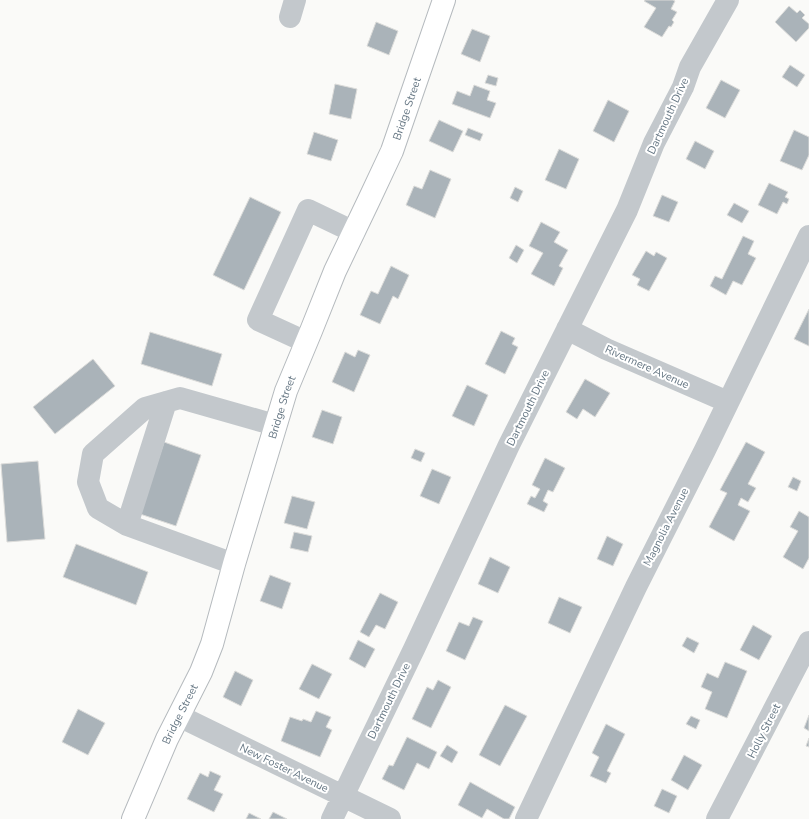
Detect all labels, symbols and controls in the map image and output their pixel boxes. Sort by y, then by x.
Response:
street label: Bridge Street [389,75,424,142]
street label: Dartmouth Drive [644,75,692,157]
street label: Rivermere Avenue [603,342,692,392]
street label: Dartmouth Drive [503,367,553,448]
street label: Bridge Street [265,373,299,441]
street label: Magnolia Avenue [640,485,692,569]
street label: Dartmouth Drive [364,660,414,741]
street label: Bridge Street [158,681,201,746]
street label: Holly Street [744,701,784,761]
street label: New Foster Avenue [237,740,331,796]

